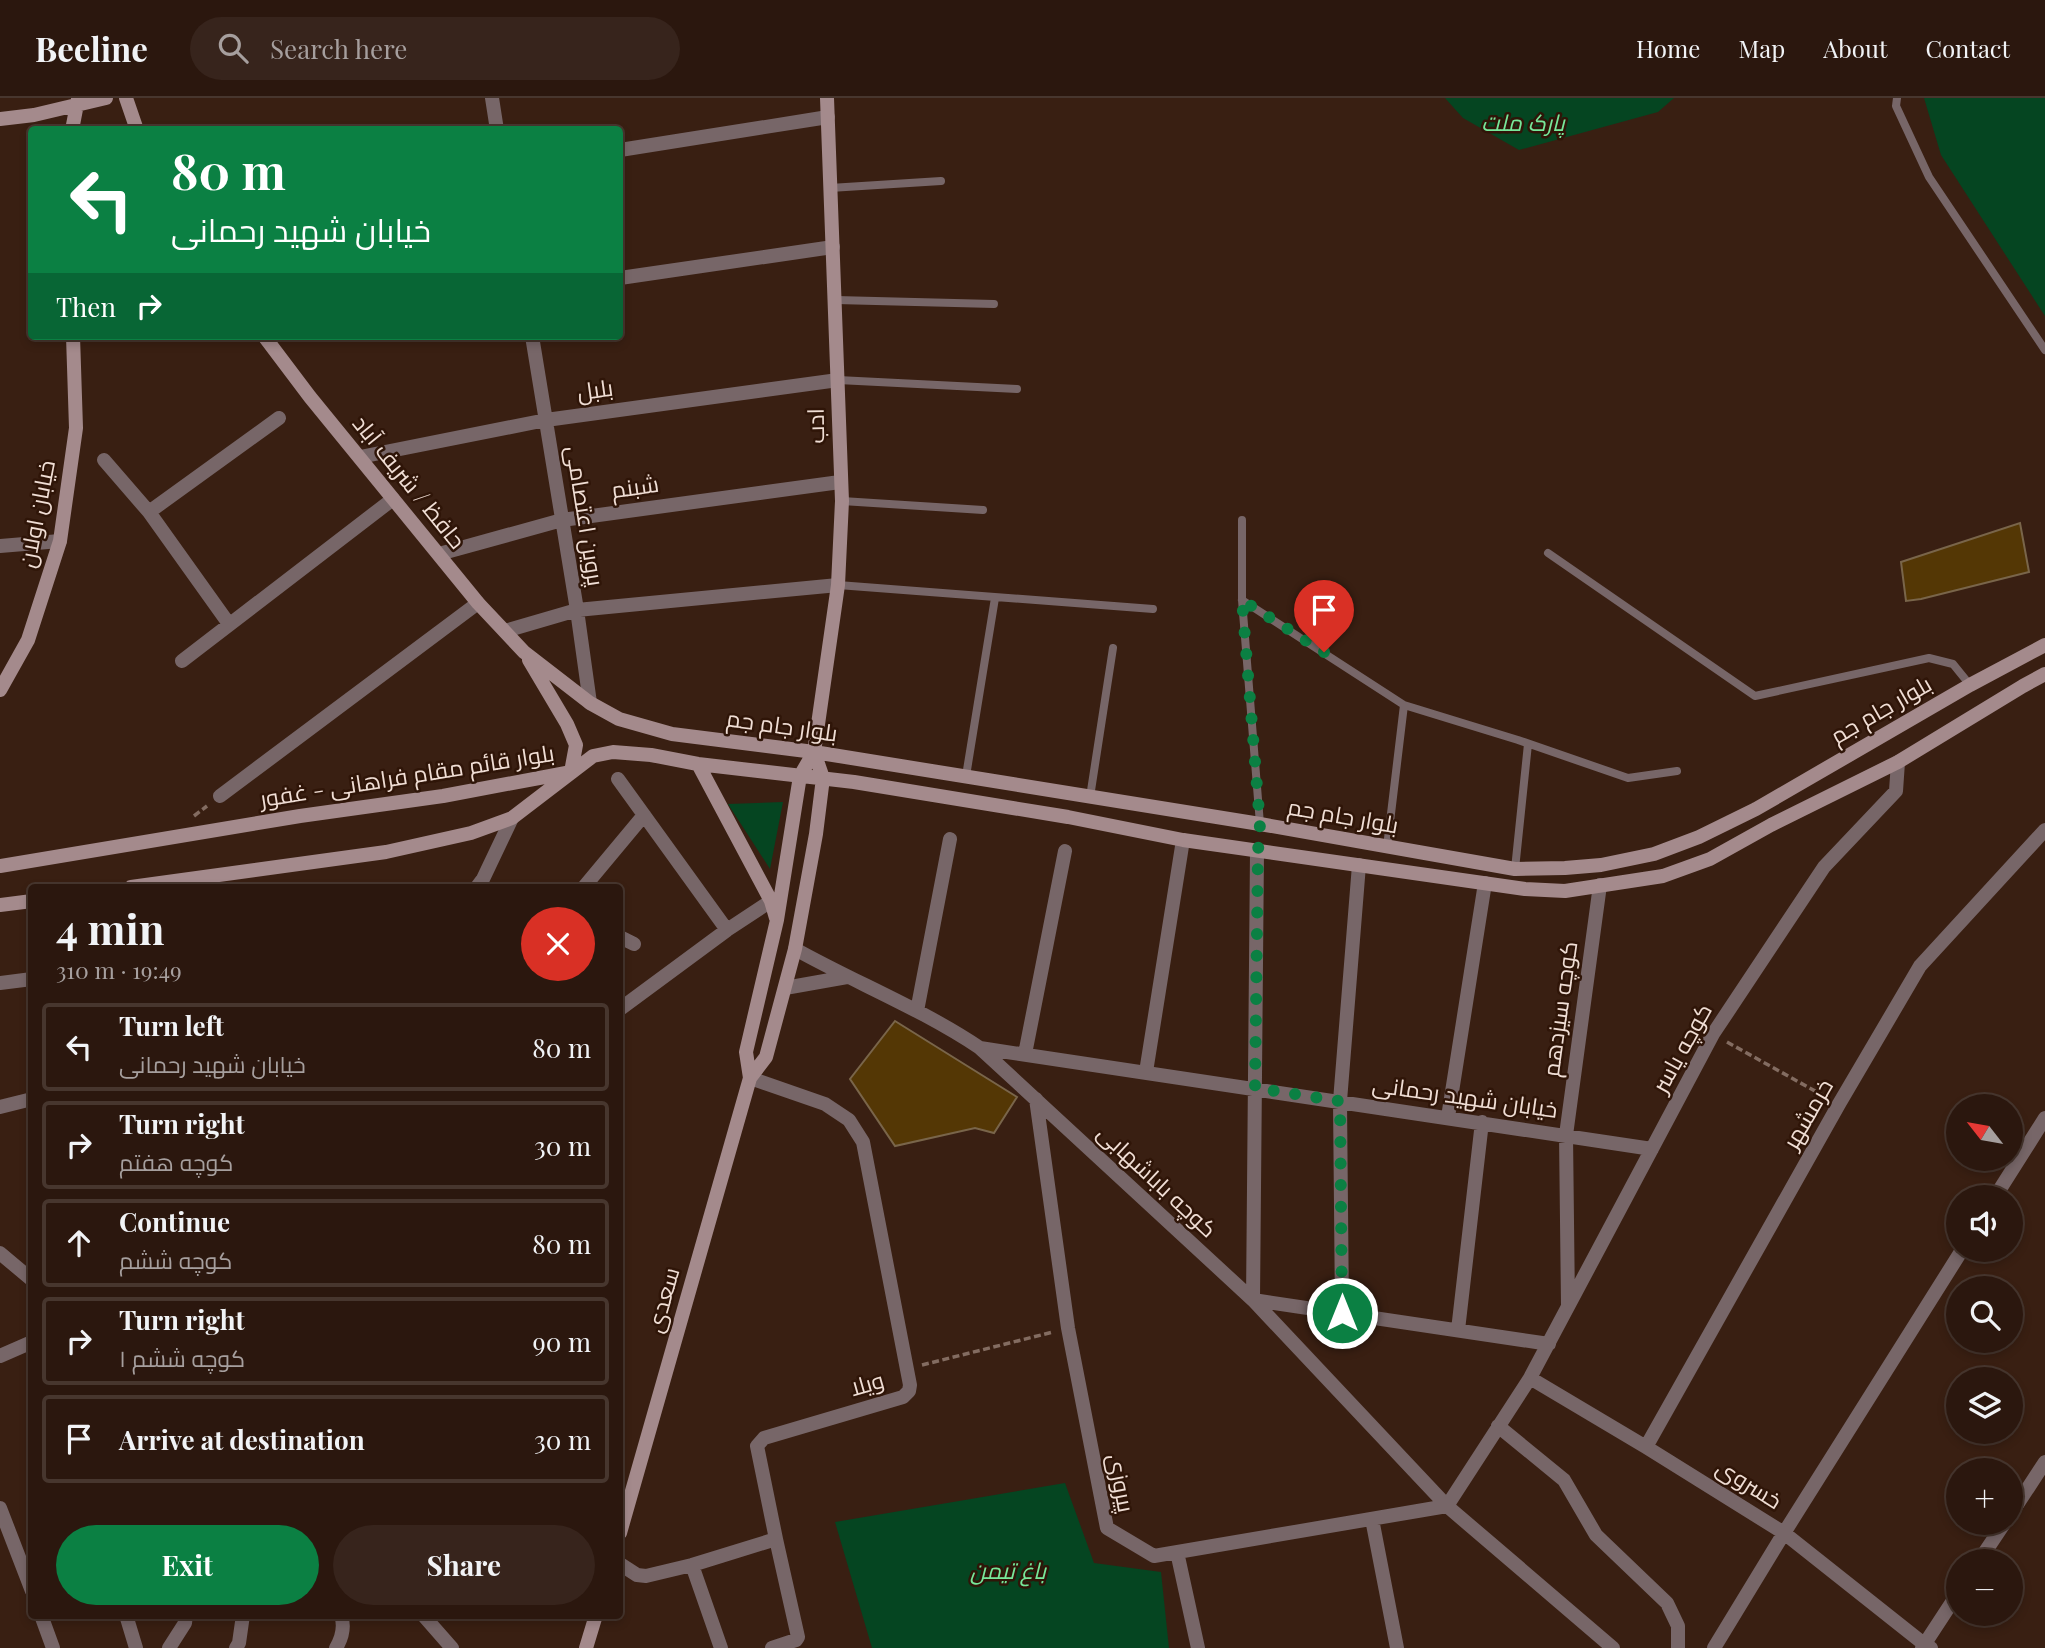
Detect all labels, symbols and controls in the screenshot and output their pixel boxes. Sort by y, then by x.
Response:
search box [190,17,680,80]
text: Beeline [35,26,148,70]
icon: search [214,29,252,67]
text: Search here [270,31,407,66]
text: Home [1636,32,1700,64]
text: Map [1738,32,1785,64]
text: About [1823,32,1887,64]
text: Contact [1925,32,2010,64]
park label: پارک ملت [1481,106,1567,139]
text: 80 m [171,137,286,202]
icon: left [56,154,147,245]
text: خیابان شهید رحمانی [171,207,431,250]
icon: right [130,287,168,325]
text: Then [56,289,116,324]
street label: بلبل [575,371,615,406]
street label: حافظ / شریف آباد [347,408,474,554]
street label: ادب [799,408,830,444]
street label: پروین اعتصامی [559,443,613,588]
street label: خیابان اولان [10,457,61,570]
street label: شبنم [609,467,661,506]
pin [1294,580,1354,652]
icon: arrive [1305,591,1343,629]
street label: بلوار جام جم [1824,667,1938,752]
street label: بلوار جام جم [724,701,840,750]
street label: بلوار قائم مقام فراهانی - غفور [255,736,557,815]
street label: بلوار جام جم [1285,790,1401,841]
text: 4 min [56,900,165,956]
button: close [521,907,595,981]
street label: کوچه سیزدهم [1534,939,1585,1079]
text: 310 m · 19:49 [56,954,182,985]
street label: کوچه یاسر [1642,997,1719,1100]
text: Turn left [119,1008,224,1043]
icon: left [60,1028,98,1066]
text: 80 m [532,1030,591,1065]
text: خیابان شهید رحمانی [119,1048,306,1079]
street label: خیابان شهید رحمانی [1371,1067,1560,1124]
street label: خرمشهر [1773,1072,1839,1156]
north arrow [1946,1094,2023,1171]
map controls [1946,1094,2023,1626]
text: Turn right [119,1106,245,1141]
street label: کوچه باباشهابی [1091,1116,1224,1244]
icon: right [60,1126,98,1164]
text: 30 m [534,1128,591,1163]
text: کوچه هفتم [119,1146,233,1177]
button: sound [1946,1185,2023,1262]
text: Continue [119,1204,230,1239]
icon: ahead [60,1224,98,1262]
text: 80 m [532,1226,591,1261]
text: کوچه ششم [119,1244,232,1275]
street label: سعدی [637,1263,686,1336]
position arrow [1305,1276,1379,1350]
button: search [1946,1276,2023,1353]
text: Turn right [119,1302,245,1337]
icon: right [60,1322,98,1360]
text: 90 m [533,1324,591,1359]
text: کوچه ششم ۱ [119,1342,245,1373]
street label: ویلا [846,1363,887,1402]
button: layers [1946,1367,2023,1444]
icon: arrive [60,1420,98,1458]
text: Arrive at destination [119,1422,365,1457]
text: 30 m [534,1422,591,1457]
street label: خسروی [1711,1450,1789,1515]
street label: پیروزی [1101,1451,1143,1515]
button: + [1946,1458,2023,1535]
button: Exit [56,1525,319,1605]
button: Share [333,1525,595,1605]
button: − [1946,1549,2023,1626]
park label: باغ تیمن [970,1554,1048,1587]

